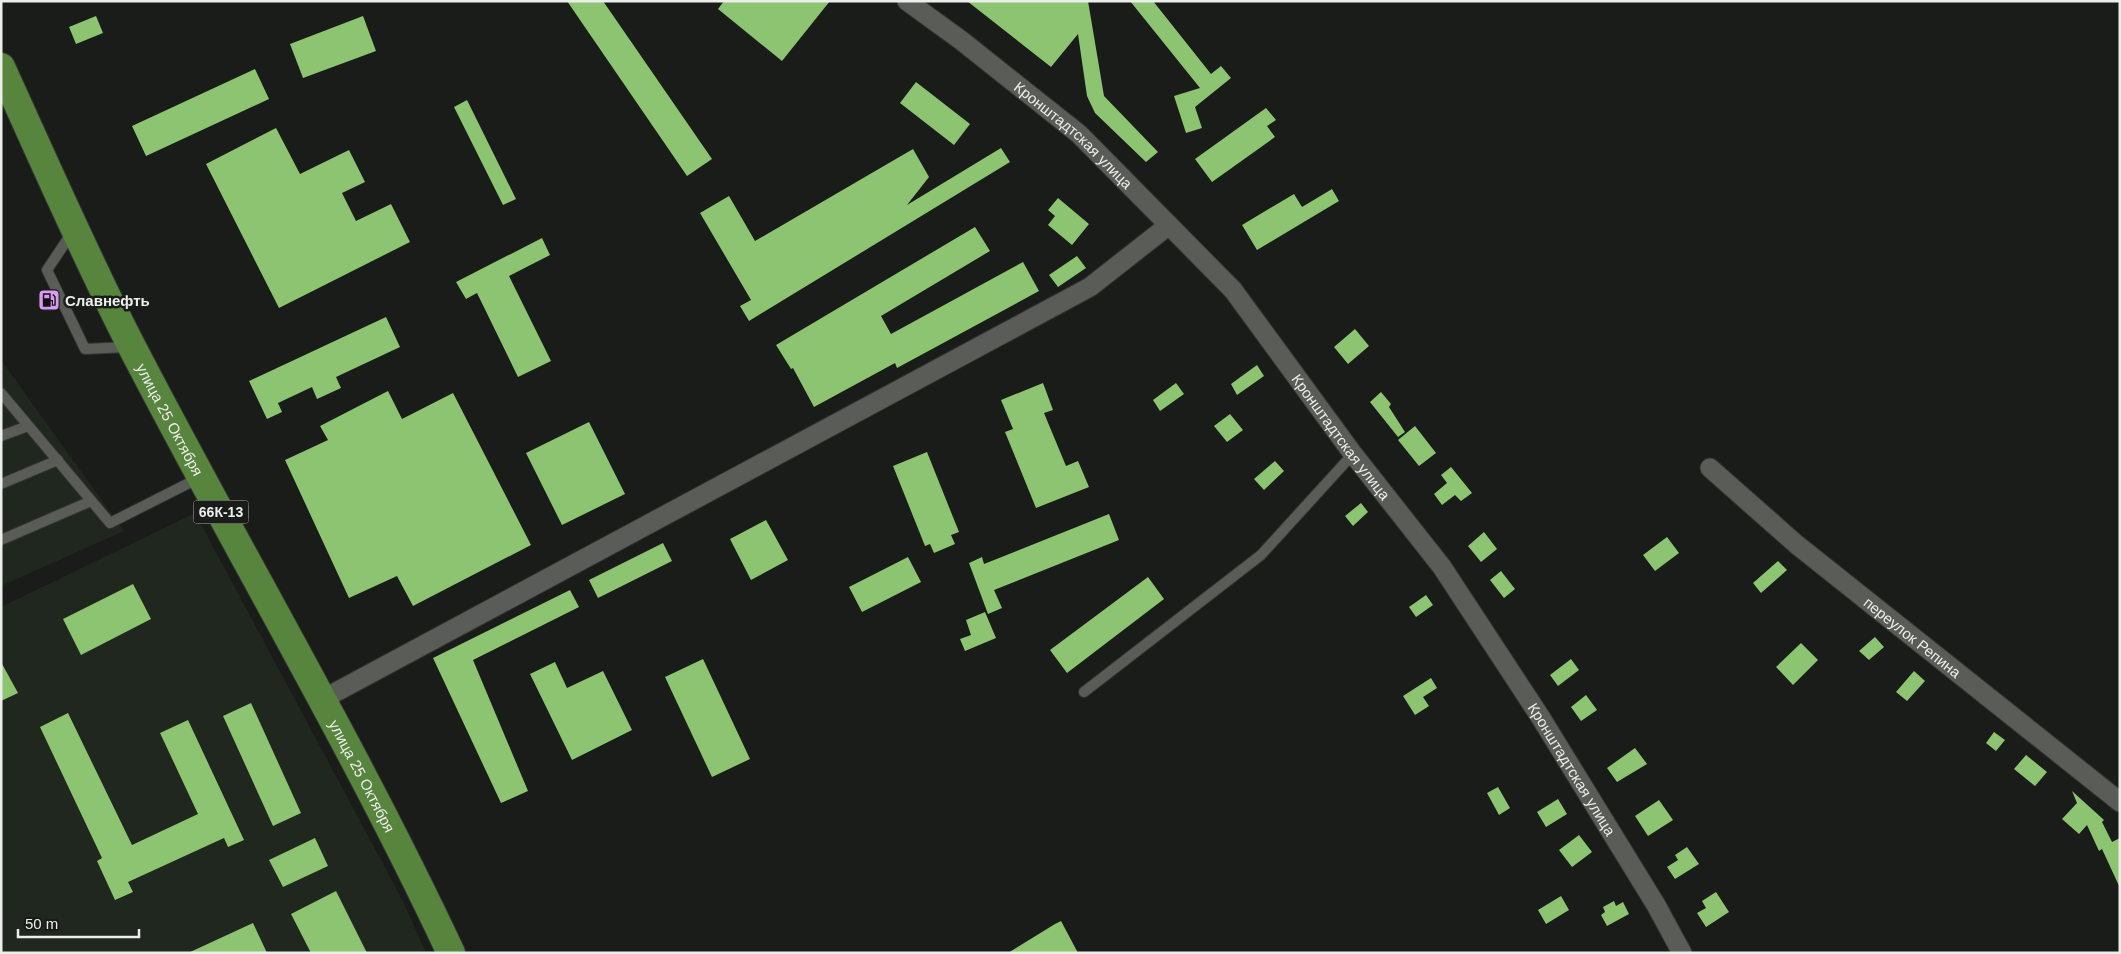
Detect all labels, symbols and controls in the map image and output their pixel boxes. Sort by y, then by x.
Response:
street label: Кронштадтская улица [1011,78,1137,192]
fuel station icon: Славнефть [37,288,61,312]
place label: Славнефть [65,292,150,309]
street label: улица 25 Октября [133,360,207,478]
street label: Кронштадтская улица [1289,371,1394,503]
road number: 66К-13 [194,501,248,524]
street label: переулок Репина [1861,593,1965,681]
street label: Кронштадтская улица [1525,699,1620,839]
street label: улица 25 Октября [326,717,399,835]
scale bar [18,906,139,938]
text: 50 m [25,915,58,932]

